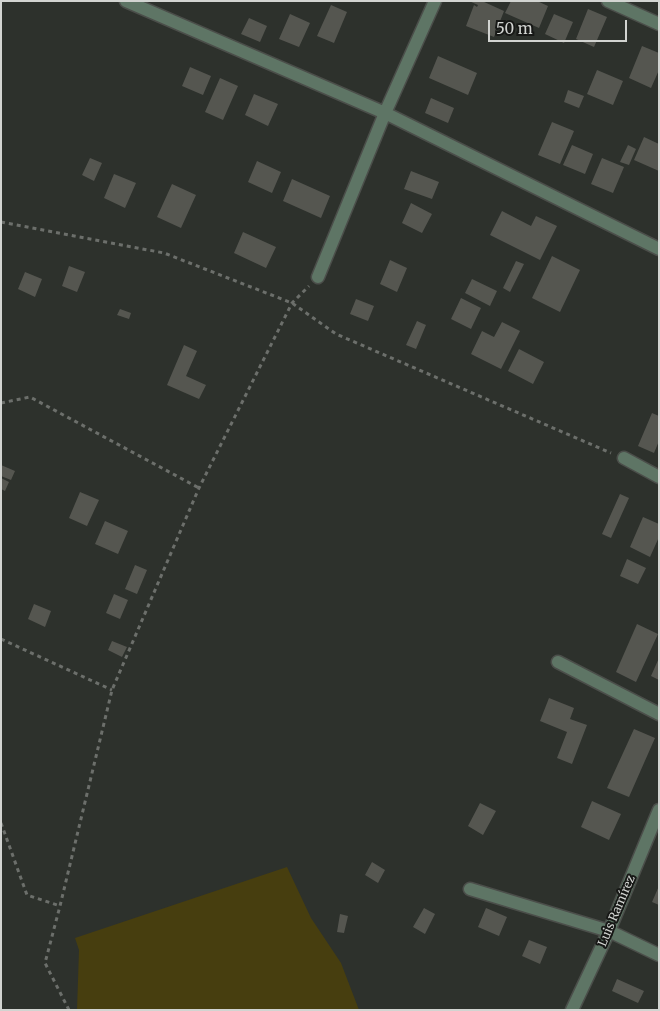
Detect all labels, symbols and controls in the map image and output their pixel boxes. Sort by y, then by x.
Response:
scale bar [490,10,629,42]
text: 50 m [496,19,533,38]
street label: Luis Ramírez [596,873,638,949]

